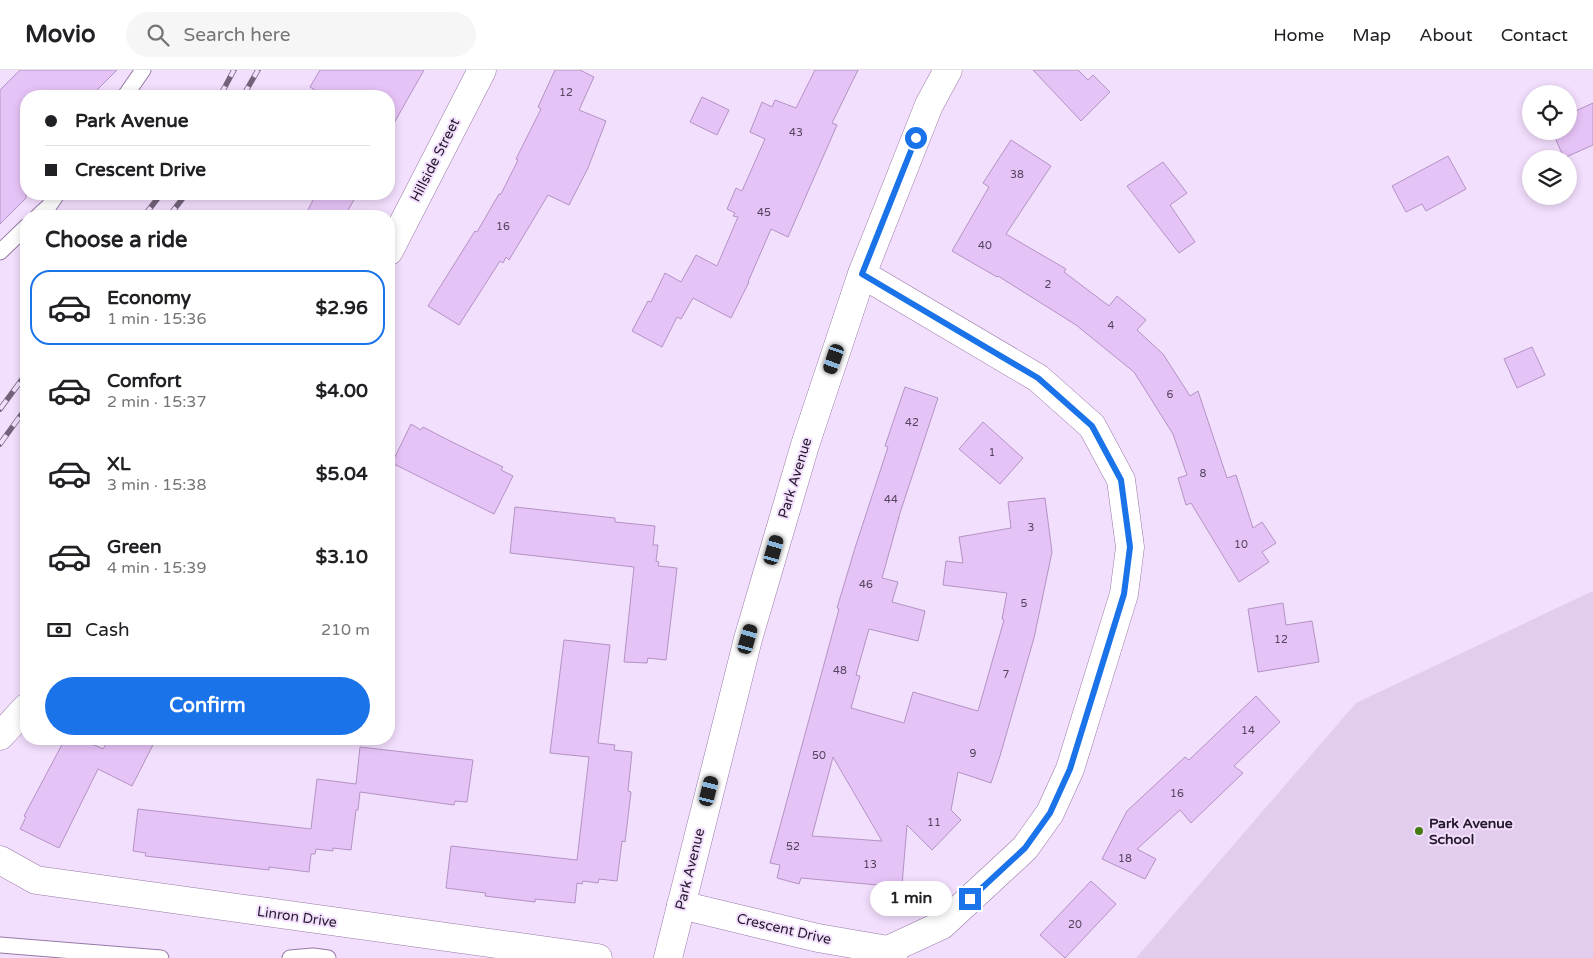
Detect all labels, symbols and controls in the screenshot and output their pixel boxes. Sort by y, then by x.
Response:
search box [126,12,476,57]
text: Movio [25,20,96,49]
icon: search [144,21,172,49]
text: Search here [184,24,290,46]
text: Home [1273,24,1324,46]
text: Map [1352,24,1391,46]
text: About [1419,24,1473,46]
text: Contact [1501,24,1568,46]
map controls [1522,85,1577,205]
button: locate [1522,85,1577,140]
house number: 12 [559,86,573,99]
text: Park Avenue [75,110,189,132]
street label: Hillside Street [407,115,464,205]
house number: 43 [789,126,803,139]
route start [905,127,927,149]
button: layers [1522,150,1577,205]
text: Crescent Drive [75,159,206,181]
house number: 38 [1010,168,1024,181]
house number: 45 [757,206,771,219]
house number: 16 [496,220,510,233]
text: Choose a ride [45,227,188,253]
house number: 40 [978,239,992,252]
house number: 2 [1045,278,1052,291]
icon: car [47,285,92,330]
text: Economy [107,287,191,309]
text: $2.96 [316,297,368,319]
text: 1 min · 15:36 [107,309,206,329]
house number: 4 [1108,319,1115,332]
car [822,342,845,376]
icon: car [47,368,92,413]
text: Comfort [107,370,181,392]
text: $4.00 [316,380,368,402]
house number: 6 [1167,388,1174,401]
text: 2 min · 15:37 [107,392,206,412]
house number: 42 [905,416,919,429]
street label: Park Avenue [775,435,815,520]
house number: 1 [989,446,995,459]
icon: car [47,451,92,496]
text: XL [107,453,131,475]
text: $5.04 [316,463,368,485]
house number: 8 [1200,467,1207,480]
text: 3 min · 15:38 [107,475,206,495]
house number: 44 [884,493,898,506]
house number: 3 [1028,521,1035,534]
icon: car [47,534,92,579]
car [762,534,785,566]
text: Green [107,536,161,558]
house number: 10 [1234,538,1248,551]
text: $3.10 [316,546,368,568]
text: 4 min · 15:39 [107,558,206,578]
house number: 46 [859,578,873,591]
house number: 5 [1021,597,1028,610]
icon: cash [45,616,73,644]
text: Cash [85,619,130,641]
text: 210 m [321,620,370,640]
car [736,623,759,655]
house number: 12 [1274,633,1288,646]
house number: 48 [833,664,847,677]
house number: 7 [1003,668,1010,681]
button: Confirm [45,677,370,735]
house number: 14 [1241,724,1255,737]
house number: 9 [970,747,977,760]
house number: 50 [812,749,826,762]
car [698,775,719,807]
house number: 16 [1170,787,1184,800]
place label: Park Avenue School [1429,815,1513,848]
house number: 11 [927,816,941,829]
marker: Park Avenue School [1413,825,1425,837]
street label: Park Avenue [672,826,708,912]
house number: 52 [786,840,800,853]
house number: 18 [1118,852,1132,865]
house number: 13 [863,858,877,871]
callout: 1 min [870,882,952,916]
text: 1 min [890,888,932,908]
route end [959,888,981,910]
street label: Linron Drive [256,903,338,931]
street label: Crescent Drive [735,910,833,948]
house number: 20 [1068,918,1082,931]

